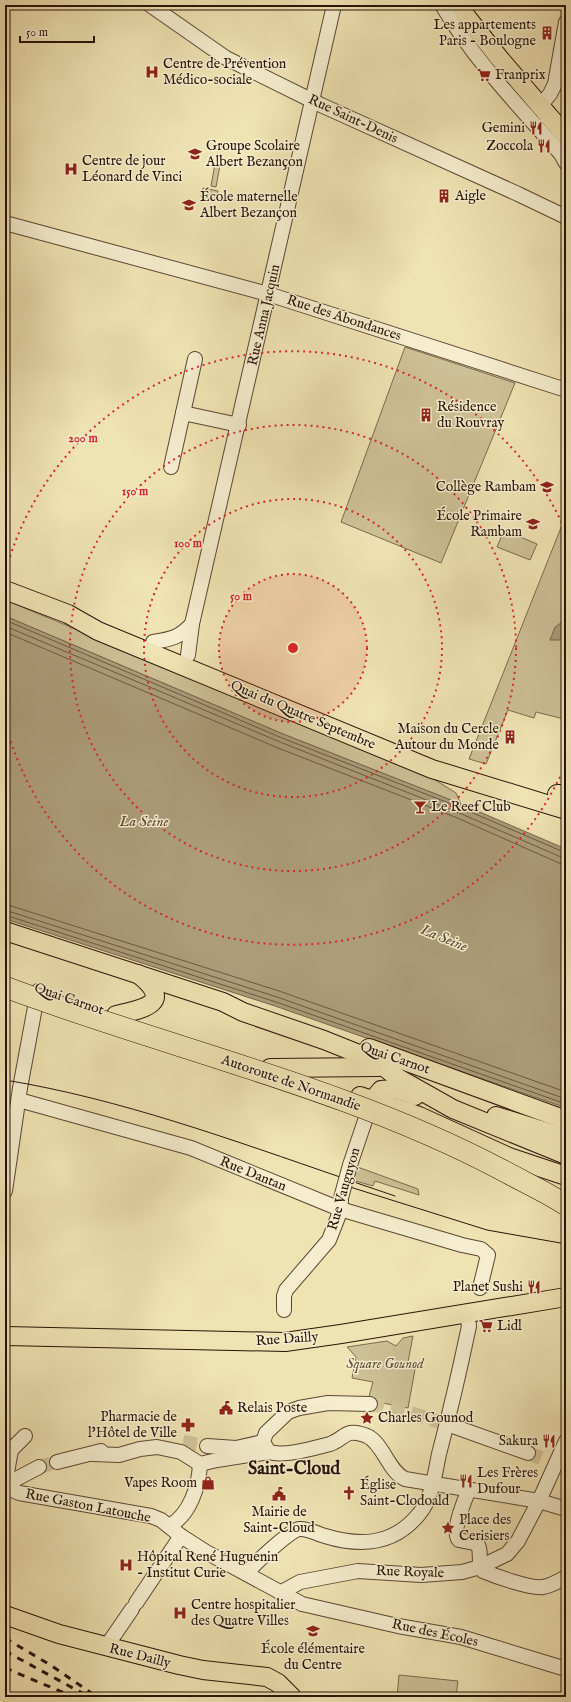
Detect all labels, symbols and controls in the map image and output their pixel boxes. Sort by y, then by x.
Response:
place label: Les appartements Paris - Boulogne [434,16,537,50]
scale bar [20,18,94,44]
text: 50 m [26,25,48,40]
building icon: Les appartements Paris - Boulogne [539,25,555,41]
place label: Centre de Prévention Médico-sociale [163,55,287,89]
hospital icon: Centre de Prévention Médico-sociale [144,64,160,80]
place label: Franprix [495,66,546,84]
supermarket icon: Franprix [476,67,492,83]
street label: Rue Saint-Denis [305,90,401,148]
place label: Gemini [482,119,525,137]
restaurant icon: Gemini [528,120,544,136]
place label: Groupe Scolaire Albert Bezançon [205,137,303,171]
place label: Zoccola [486,137,534,155]
restaurant icon: Zoccola [536,138,552,154]
school or university icon: Groupe Scolaire Albert Bezançon [187,146,203,162]
place label: Centre de jour Léonard de Vinci [82,152,182,186]
hospital icon: Centre de jour Léonard de Vinci [63,161,79,177]
place label: École maternelle Albert Bezançon [199,187,298,222]
place label: Aigle [454,187,487,205]
building icon: Aigle [436,188,452,204]
school or university icon: École maternelle Albert Bezançon [181,197,197,213]
street label: Rue Anna Jacquin [244,262,285,368]
street label: Rue des Abondances [284,291,404,345]
place label: Résidence du Rouvray [437,398,504,432]
building icon: Résidence du Rouvray [418,407,434,423]
text: 200 m [68,431,98,446]
place label: Collège Rambam [436,478,536,496]
school or university icon: Collège Rambam [539,479,555,495]
text: 150 m [122,484,149,499]
place label: École Primaire Rambam [436,506,523,541]
school or university icon: École Primaire Rambam [525,516,541,532]
text: 100 m [174,536,203,551]
text: 50 m [230,589,253,604]
centre of rings [286,641,300,655]
street label: Quai du Quatre Septembre [228,676,379,754]
place label: Maison du Cercle Autour du Monde [394,720,500,754]
building icon: Maison du Cercle Autour du Monde [502,729,518,745]
place label: Le Reef Club [431,798,511,816]
bar icon: Le Reef Club [412,799,428,815]
water label: La Seine [119,812,168,831]
water label: La Seine [417,920,470,956]
street label: Quai Carnot [32,979,106,1019]
street label: Quai Carnot [358,1038,432,1078]
street label: Autoroute de Normandie [218,1050,364,1116]
street label: Rue Vauguyon [324,1145,365,1232]
street label: Rue Dantan [217,1152,289,1196]
place label: Planet Sushi [453,1278,523,1296]
restaurant icon: Planet Sushi [526,1279,542,1295]
place label: Lidl [497,1317,522,1335]
supermarket icon: Lidl [478,1318,494,1334]
street label: Rue Dailly [255,1328,319,1350]
park label: Square Gounod [346,1355,425,1373]
place label: Relais Poste [237,1399,308,1417]
public building icon: Relais Poste [218,1400,234,1416]
place label: Pharmacie de l'Hôtel de Ville [88,1408,178,1442]
place label: Charles Gounod [378,1409,474,1427]
place icon: Charles Gounod [359,1410,375,1426]
pharmacy icon: Pharmacie de l'Hôtel de Ville [180,1417,196,1433]
place label: Sakura [499,1432,539,1450]
restaurant icon: Sakura [541,1433,557,1449]
district label: Saint-Cloud [248,1458,340,1481]
place label: Les Frères Dufour [477,1464,538,1498]
restaurant icon: Les Frères Dufour [458,1473,474,1489]
place label: Vapes Room [123,1474,197,1492]
shop icon: Vapes Room [200,1475,216,1491]
place label: Église Saint-Clodoald [360,1475,450,1510]
street label: Rue Gaston Latouche [24,1485,153,1527]
church icon: Église Saint-Clodoald [341,1485,357,1501]
public building icon: Mairie de Saint-Cloud [271,1486,287,1502]
place label: Mairie de Saint-Cloud [243,1503,315,1537]
place label: Place des Cerisiers [459,1511,511,1545]
place icon: Place des Cerisiers [440,1520,456,1536]
place label: Hôpital René Huguenin - Institut Curie [137,1548,279,1582]
hospital icon: Hôpital René Huguenin - Institut Curie [118,1557,134,1573]
street label: Rue Royale [376,1562,445,1582]
place label: Centre hospitalier des Quatre Villes [191,1596,295,1630]
hospital icon: Centre hospitalier des Quatre Villes [172,1605,188,1621]
street label: Rue des Écoles [390,1614,480,1651]
school or university icon: École élémentaire du Centre [305,1623,321,1639]
place label: École élémentaire du Centre [261,1639,365,1674]
street label: Rue Dailly [107,1640,173,1672]

